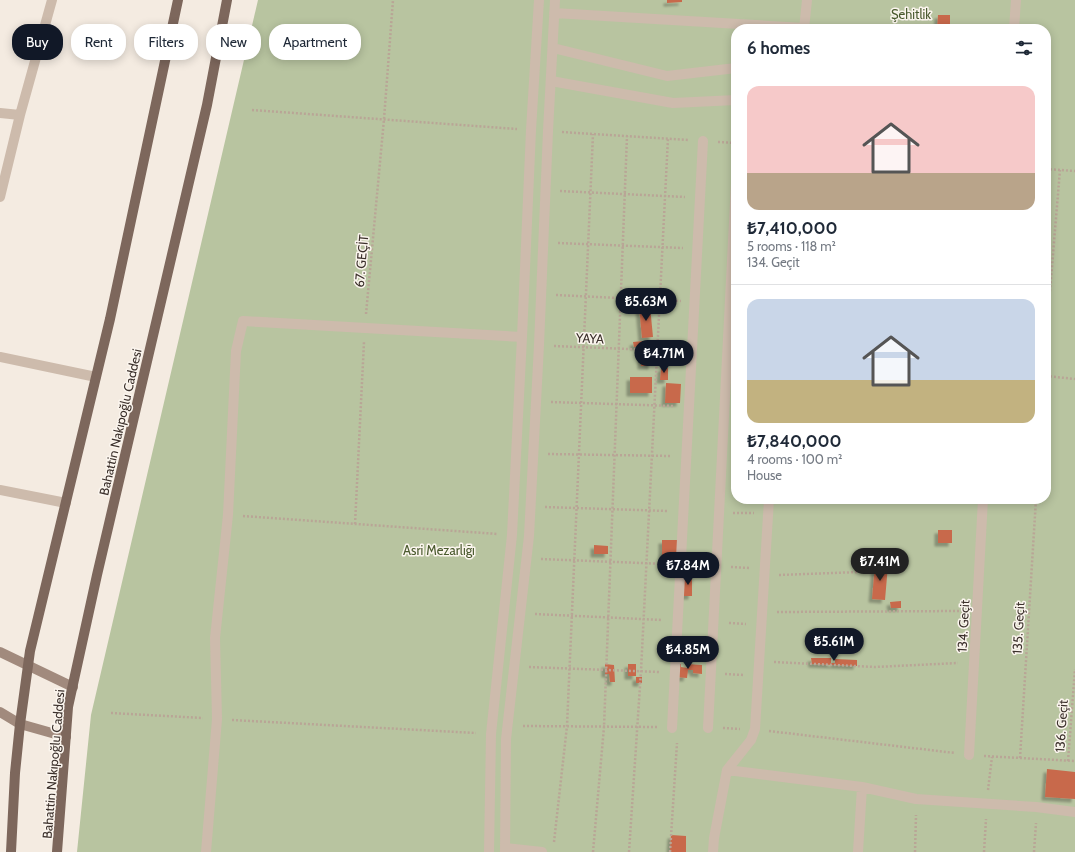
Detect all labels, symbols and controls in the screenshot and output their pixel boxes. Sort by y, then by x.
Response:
park label: Şehitlik [891,6,931,22]
chip: Buy [12,24,63,60]
chip: Rent [71,24,126,60]
chip: Filters [134,24,198,60]
chip: New [206,24,261,60]
chip: Apartment [269,24,361,60]
icon: filters [1013,37,1035,59]
text: 6 homes [747,38,810,58]
icon: home [855,112,927,184]
text: ₺7,410,000 [747,218,837,238]
street label: 67. GEÇİT [351,234,371,288]
text: 5 rooms · 118 m² [747,238,836,254]
text: 134. Geçit [747,254,800,270]
pin: ₺5.63M [613,288,679,322]
text: ₺5.63M [625,293,667,309]
icon: home [855,325,927,397]
street label: YAYA [574,329,605,347]
pin: ₺4.71M [631,340,697,374]
text: ₺4.71M [644,345,684,361]
street label: Bahattin Nakıpoğlu Caddesi [95,347,145,497]
text: ₺7,840,000 [747,431,842,451]
text: 4 rooms · 100 m² [747,451,842,467]
text: House [747,467,782,483]
park label: Asri Mezarlığı [403,542,475,558]
pin: ₺7.41M [847,548,913,582]
pin: ₺7.84M [655,552,721,586]
text: ₺7.41M [860,553,900,569]
text: ₺7.84M [666,557,710,573]
street label: 134. Geçit [954,599,972,653]
street label: 135. Geçit [1009,601,1027,655]
pin: ₺5.61M [801,628,867,662]
text: ₺5.61M [814,633,854,649]
pin: ₺4.85M [655,636,721,670]
text: ₺4.85M [666,641,710,657]
street label: Bahattin Nakıpoğlu Caddesi [38,689,68,839]
street label: 136. Geçit [1051,699,1071,753]

